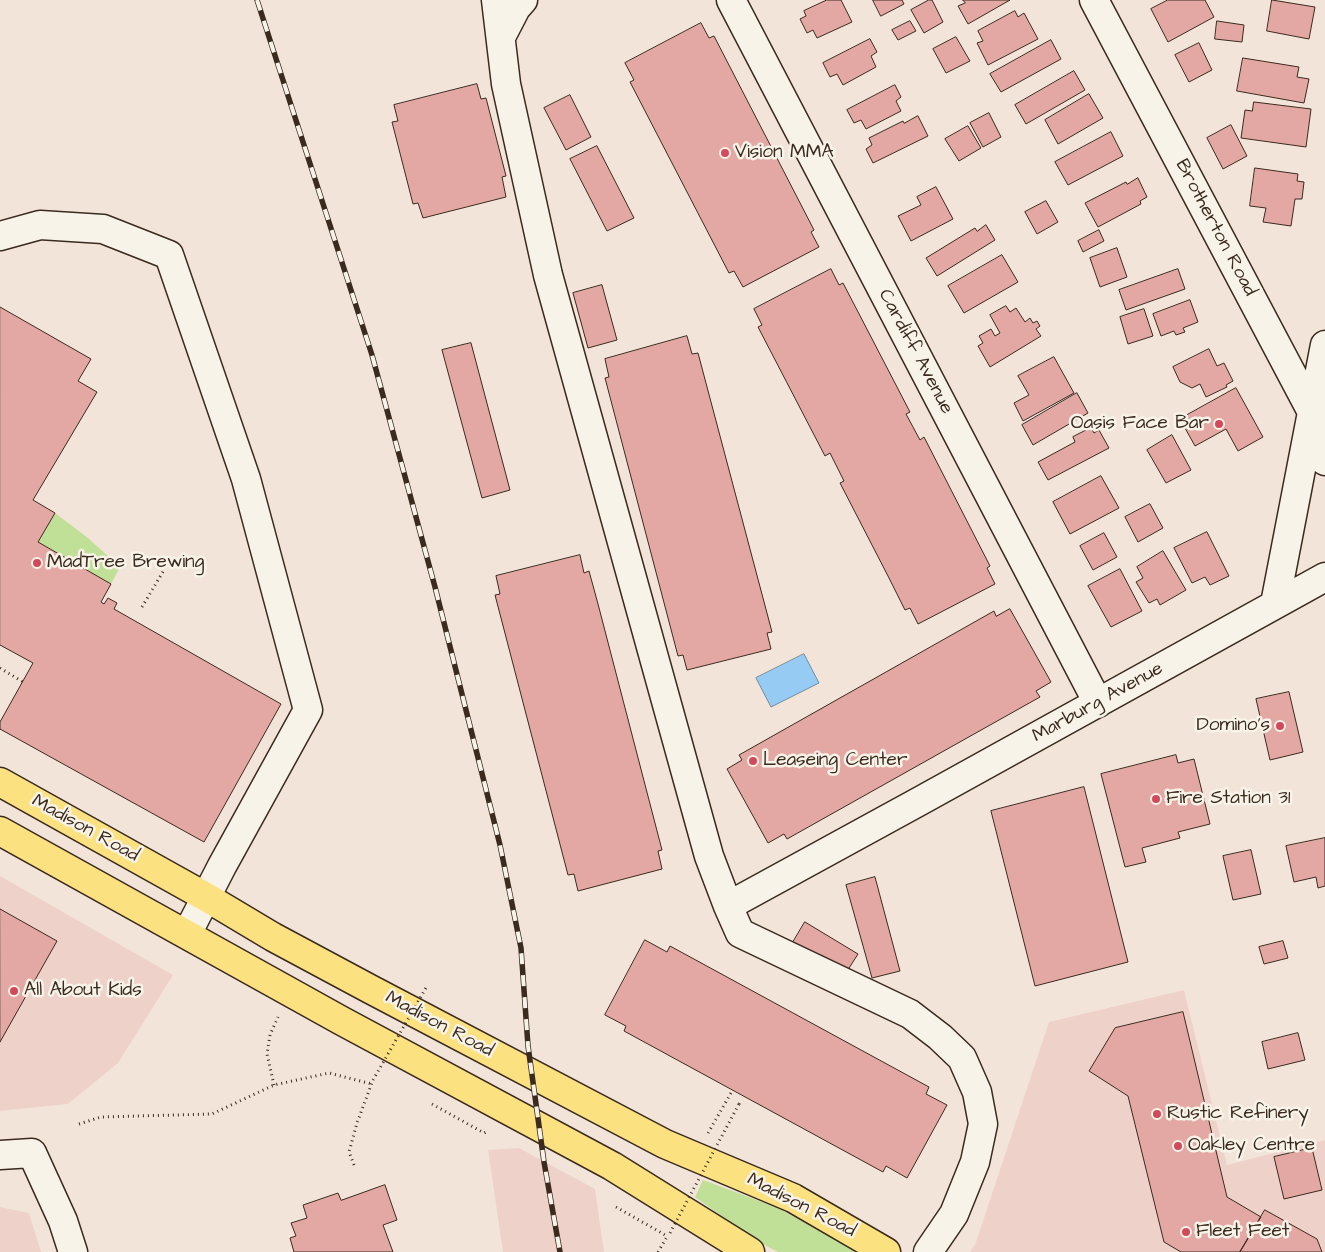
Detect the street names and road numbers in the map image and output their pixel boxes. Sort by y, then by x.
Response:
street label: Brotherton Road [1169,156,1261,300]
street label: Cardiff Avenue [873,286,957,418]
street label: Marburg Avenue [1029,658,1167,748]
street label: Madison Road [27,790,143,868]
street label: Madison Road [381,987,497,1063]
street label: Madison Road [743,1169,859,1243]

